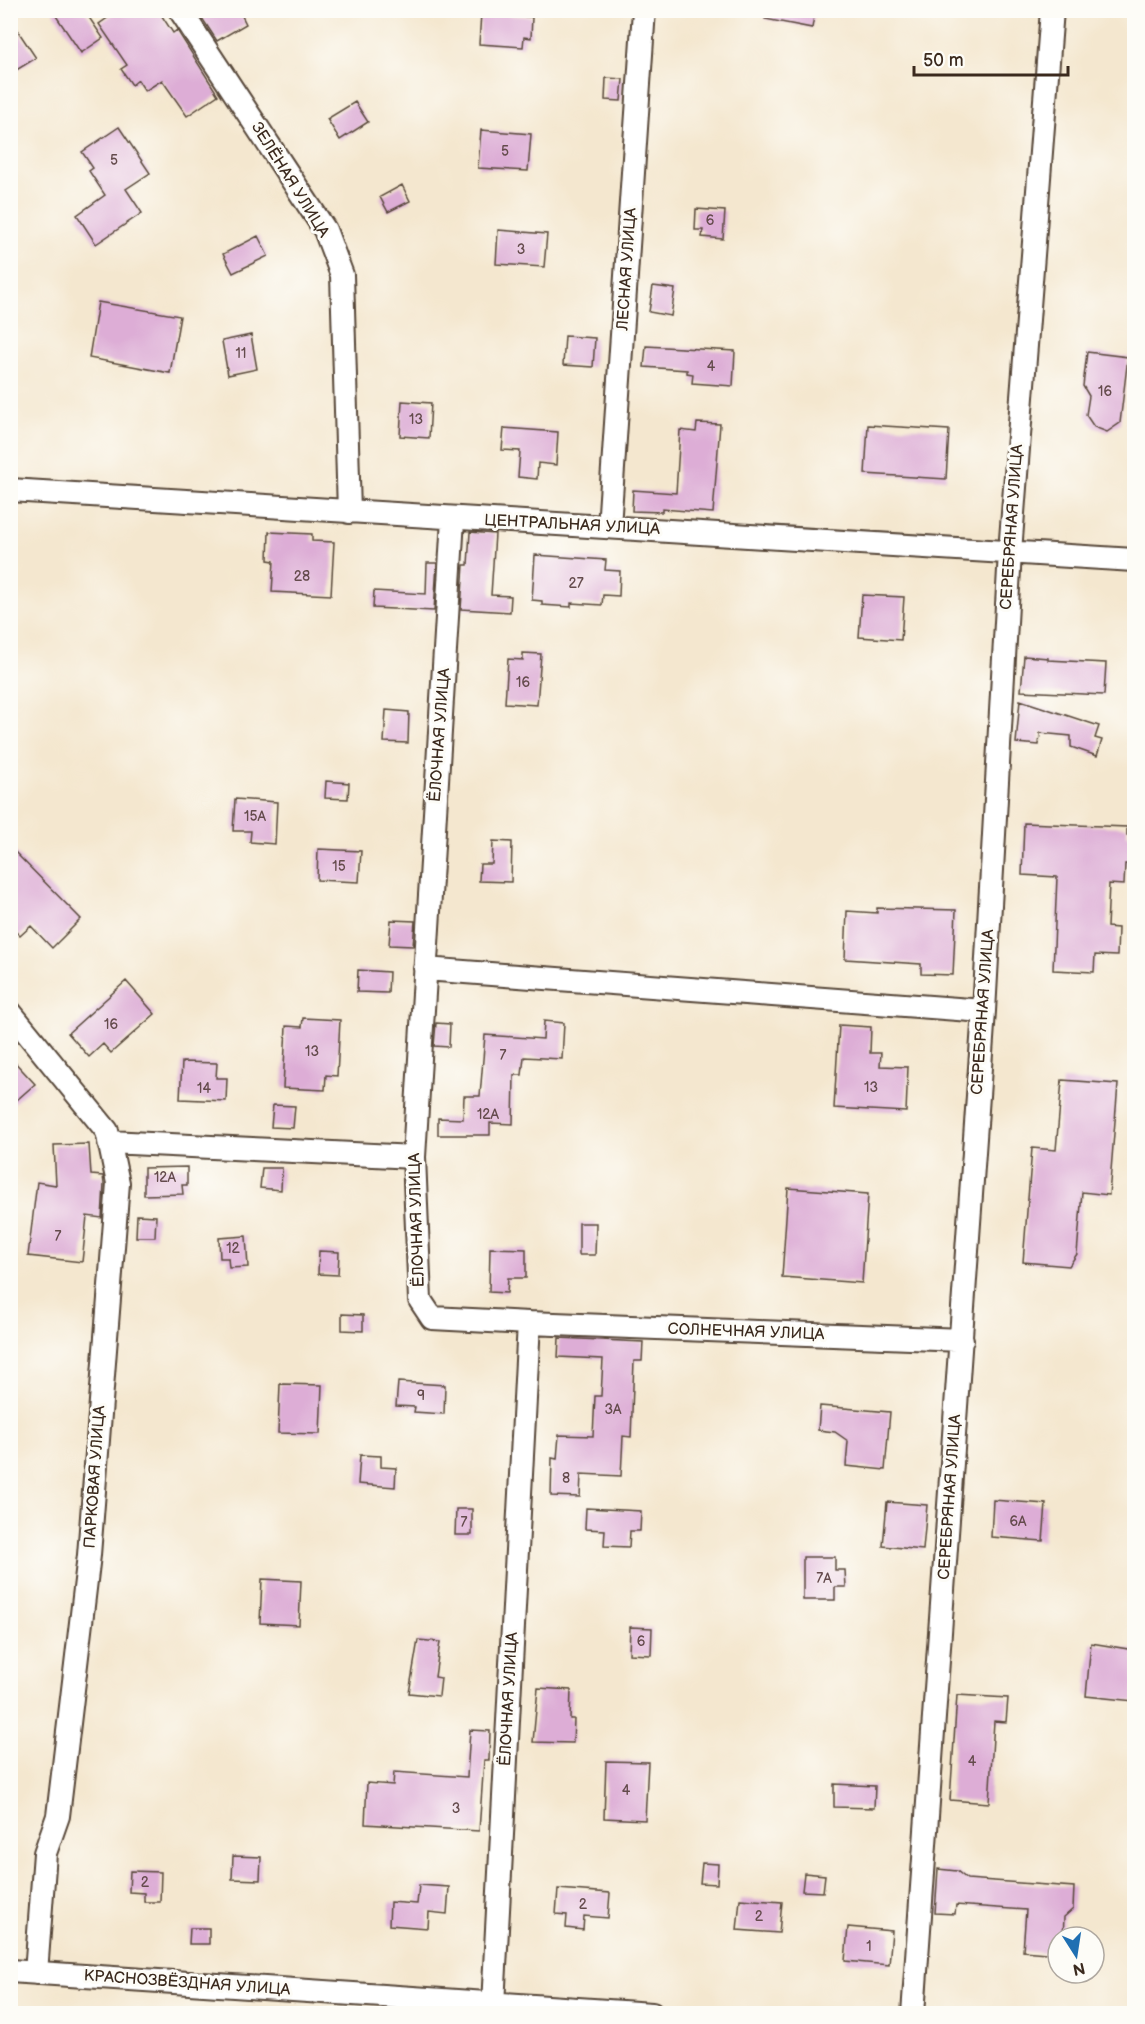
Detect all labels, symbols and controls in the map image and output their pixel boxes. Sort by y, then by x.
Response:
scale bar [914,39,1068,77]
text: 50 m [923,50,964,71]
street label: ЗЕЛЁНАЯ УЛИЦА [247,118,334,241]
house number: 5 [501,143,509,160]
house number: 5 [110,152,118,169]
street label: ЛЕСНАЯ УЛИЦА [613,207,641,332]
house number: 6 [706,212,715,229]
house number: 3 [517,241,525,258]
house number: 11 [236,345,246,362]
house number: 4 [707,358,716,375]
house number: 16 [1098,383,1112,400]
house number: 13 [409,411,423,428]
street label: СЕРЕБРЯНАЯ УЛИЦА [997,443,1027,610]
street label: ЦЕНТРАЛЬНАЯ УЛИЦА [484,511,661,539]
house number: 28 [294,568,310,585]
house number: 27 [568,575,584,592]
street label: ЁЛОЧНАЯ УЛИЦА [425,667,454,803]
house number: 16 [516,674,530,691]
house number: 15А [244,808,266,825]
house number: 15 [332,858,346,875]
street label: СЕРЕБРЯНАЯ УЛИЦА [968,928,998,1095]
house number: 16 [104,1016,118,1033]
house number: 13 [305,1043,319,1060]
house number: 7 [500,1047,507,1064]
house number: 13 [864,1079,878,1096]
house number: 14 [197,1080,211,1097]
house number: 12А [477,1106,500,1123]
street label: ЁЛОЧНАЯ УЛИЦА [404,1152,429,1287]
house number: 12А [154,1169,177,1186]
house number: 7 [55,1228,62,1245]
house number: 12 [226,1240,241,1257]
street label: СОЛНЕЧНАЯ УЛИЦА [667,1320,825,1344]
house number: 9 [417,1387,425,1404]
house number: 3А [604,1401,622,1418]
street label: ПАРКОВАЯ УЛИЦА [81,1405,109,1549]
street label: СЕРЕБРЯНАЯ УЛИЦА [935,1413,965,1580]
house number: 8 [562,1470,570,1487]
house number: 6А [1009,1513,1027,1530]
house number: 7 [461,1514,468,1531]
house number: 7А [816,1570,832,1587]
street label: ЁЛОЧНАЯ УЛИЦА [495,1631,522,1767]
house number: 6 [637,1633,646,1650]
house number: 4 [968,1753,977,1770]
house number: 4 [622,1782,631,1799]
house number: 3 [452,1800,460,1817]
house number: 2 [141,1874,150,1891]
house number: 2 [579,1896,588,1913]
house number: 2 [755,1908,764,1925]
north arrow [1046,1925,1106,1985]
house number: 1 [866,1938,872,1955]
text: N [1071,1958,1087,1979]
street label: КРАСНОЗВЁЗДНАЯ УЛИЦА [83,1965,291,2000]

